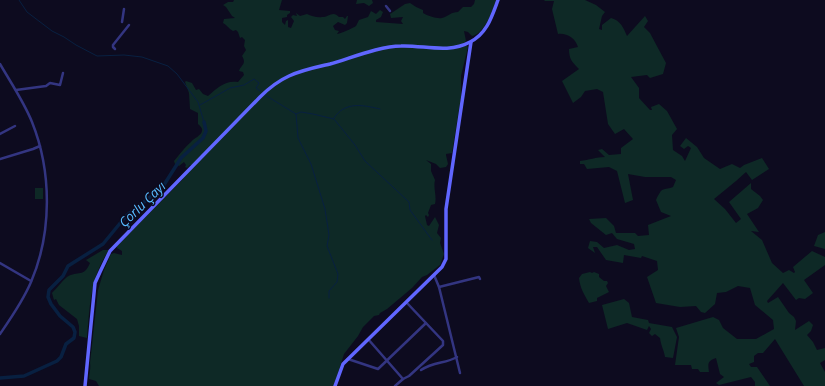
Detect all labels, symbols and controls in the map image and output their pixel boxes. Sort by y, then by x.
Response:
water label: Çorlu Çayı [115,177,169,231]

